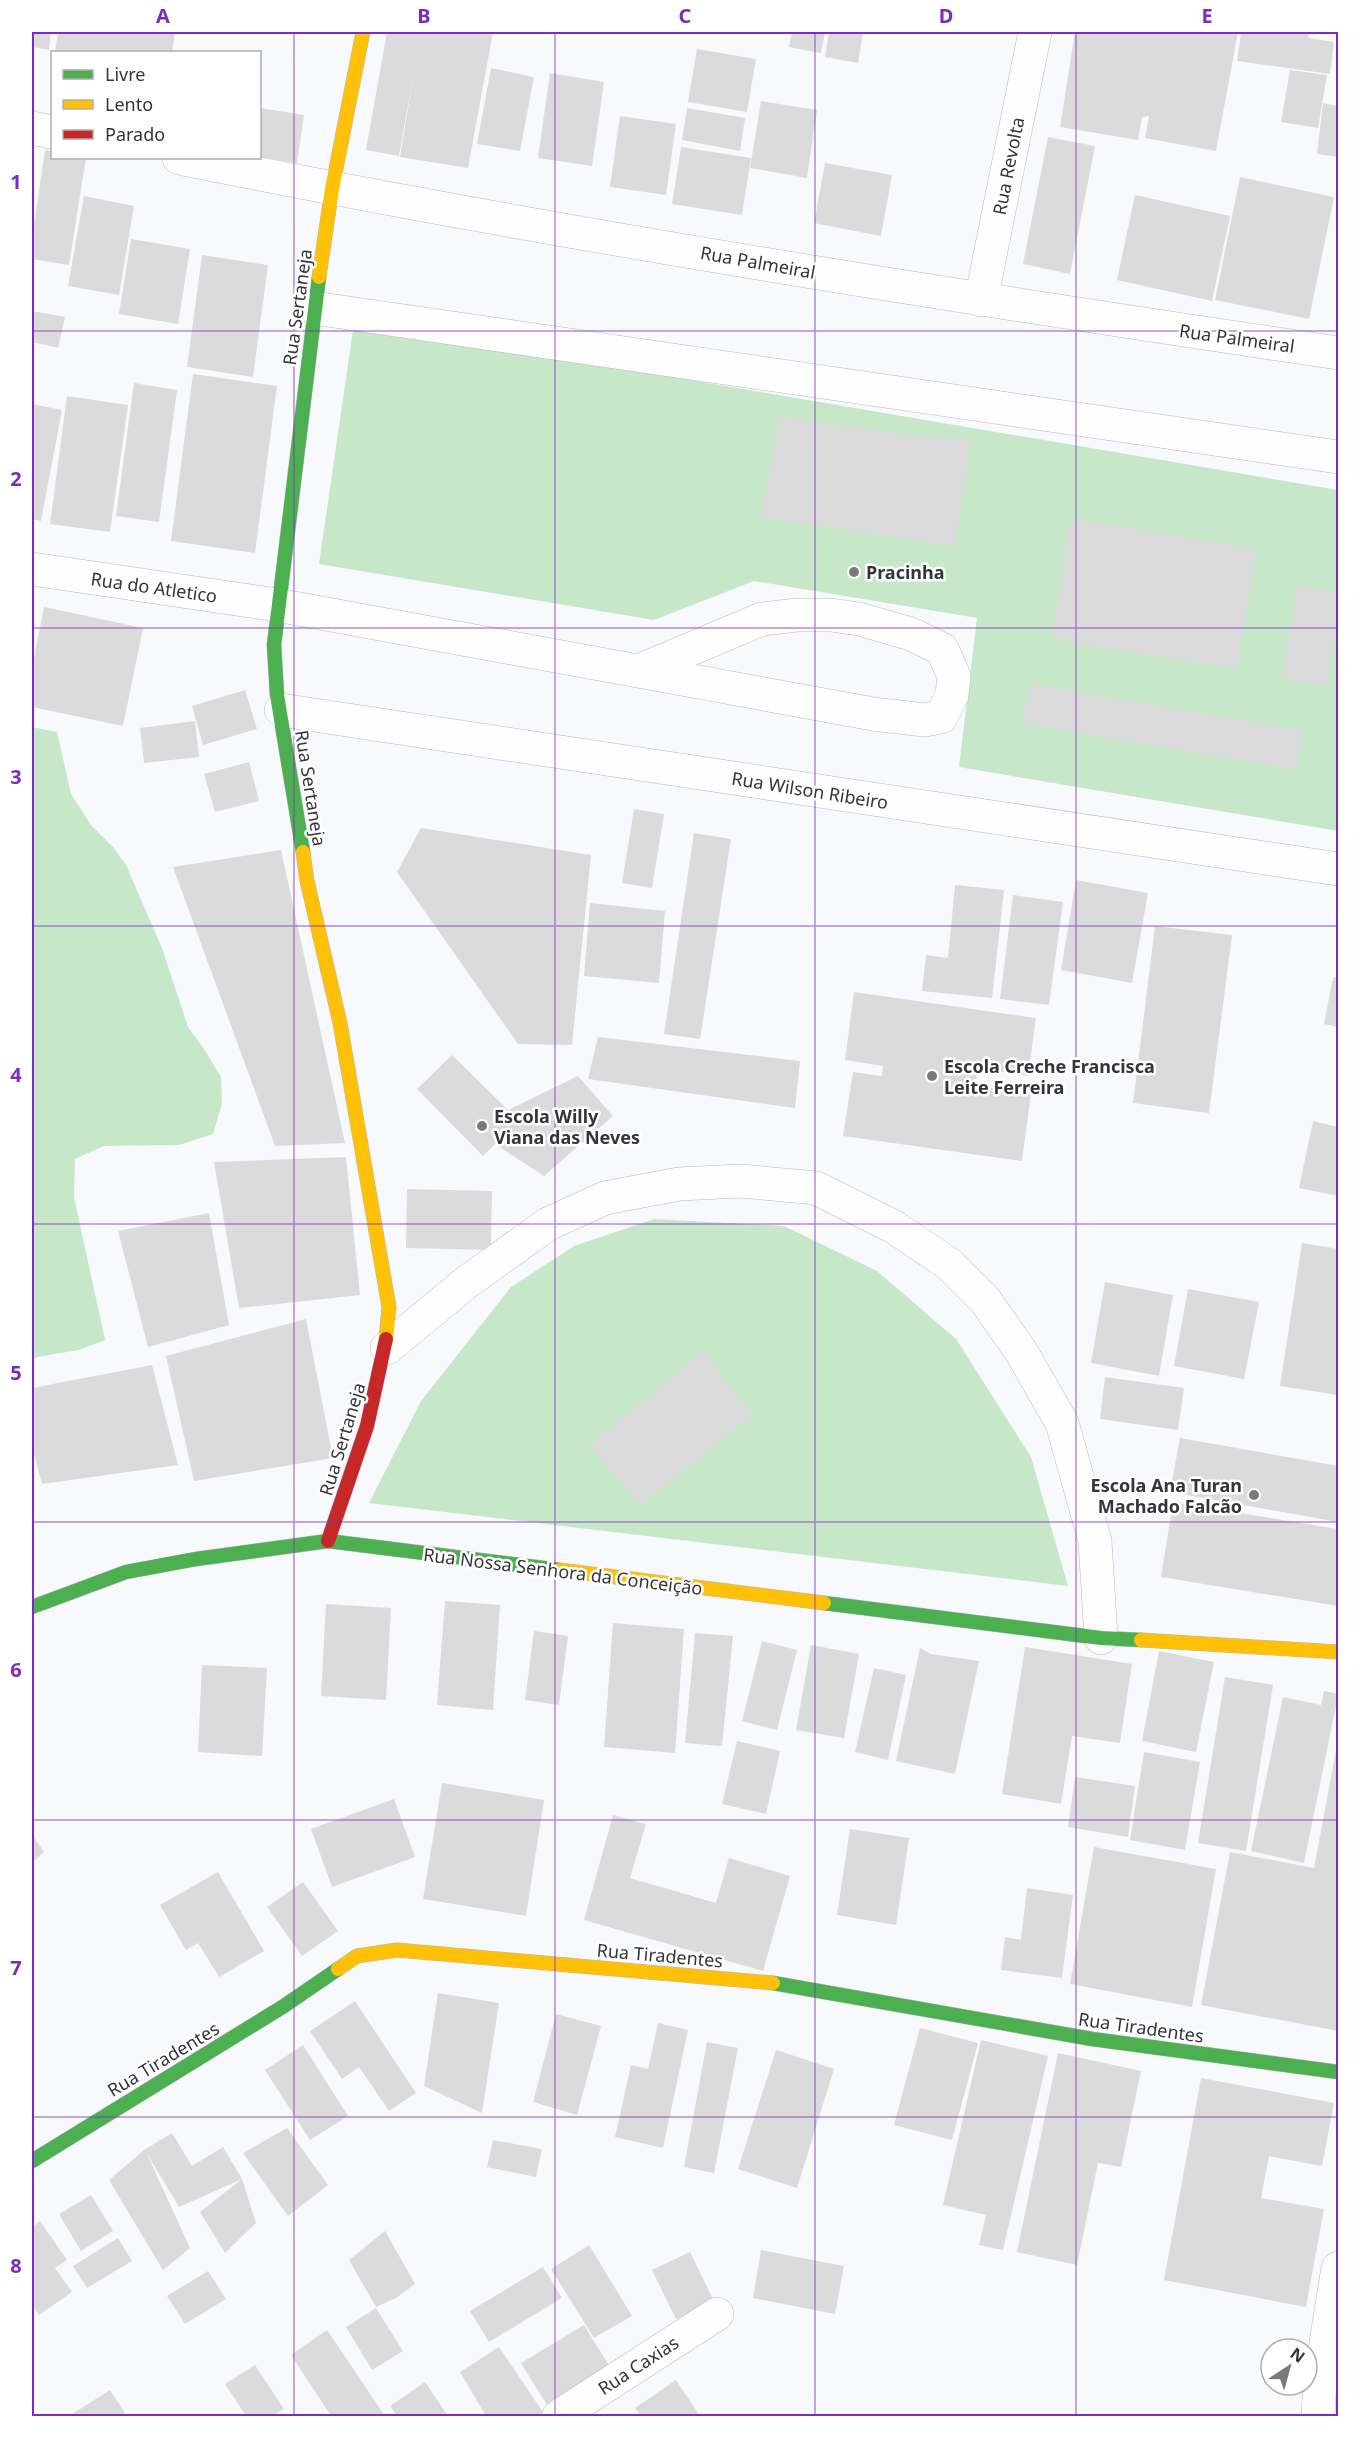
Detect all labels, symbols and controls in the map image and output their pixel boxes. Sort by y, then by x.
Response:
text: A [156,2,170,29]
text: B [417,2,431,29]
text: C [679,2,692,29]
text: D [939,2,953,29]
text: E [1201,2,1213,29]
legend [51,51,261,159]
text: Livre [105,62,145,86]
text: Lento [105,92,153,116]
street label: Rua Revolta [987,115,1029,217]
text: Parado [105,122,165,146]
text: 1 [10,168,22,195]
street label: Rua Palmeiral [699,240,817,284]
street label: Rua Sertaneja [277,247,317,367]
street label: Rua Palmeiral [1178,318,1296,358]
text: 2 [10,465,22,492]
place label: Pracinha [866,560,945,584]
marker: Pracinha [847,565,861,579]
street label: Rua do Atletico [89,566,219,608]
street label: Rua Sertaneja [290,728,332,848]
text: 3 [10,763,22,790]
street label: Rua Wilson Ribeiro [730,766,890,814]
place label: Escola Creche Francisca Leite Ferreira [944,1054,1155,1099]
text: 4 [10,1061,22,1088]
marker: Escola Creche Francisca Leite Ferreira [925,1069,939,1083]
place label: Escola Willy Viana das Neves [494,1104,640,1149]
marker: Escola Willy Viana das Neves [475,1119,489,1133]
text: 5 [10,1359,22,1386]
street label: Rua Sertaneja [313,1379,371,1499]
place label: Escola Ana Turan Machado Falcão [1091,1473,1242,1518]
marker: Escola Ana Turan Machado Falcão [1247,1488,1261,1502]
street label: Rua Nossa Senhora da Conceição [422,1542,704,1600]
text: 6 [10,1656,22,1683]
street label: Rua Tiradentes [596,1938,724,1972]
text: 7 [10,1954,22,1981]
street label: Rua Tiradentes [1077,2006,1205,2048]
street label: Rua Tiradentes [103,2016,223,2102]
text: 8 [10,2252,22,2279]
street label: Rua Caxias [593,2330,683,2400]
north arrow [1259,2337,1319,2397]
text: N [1286,2342,1310,2368]

